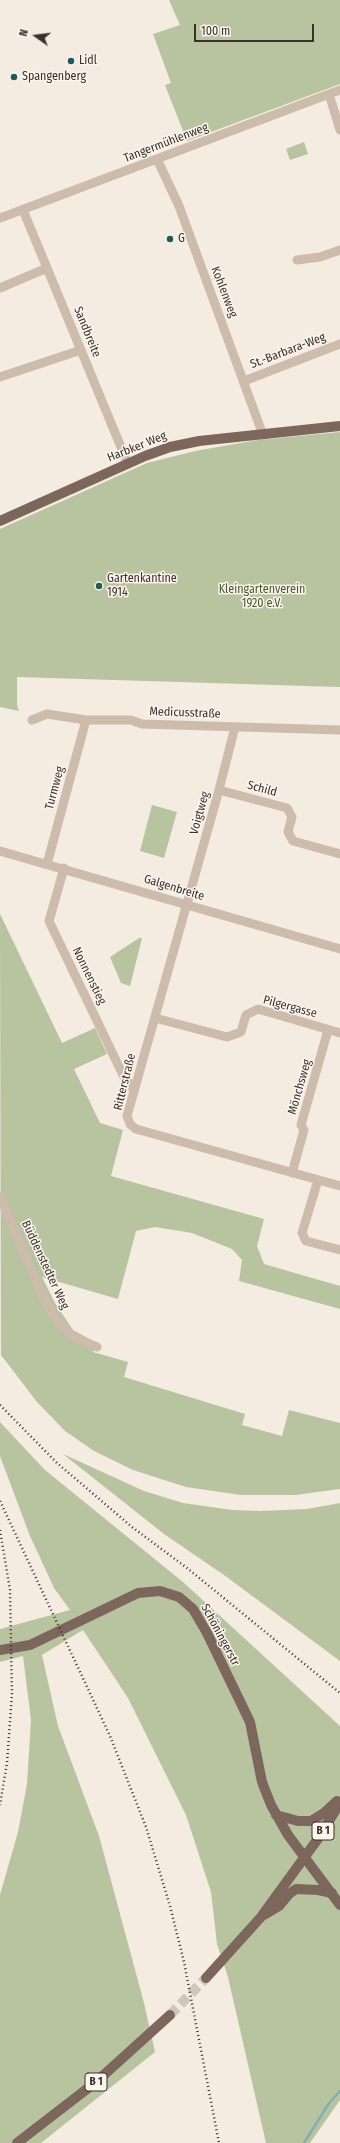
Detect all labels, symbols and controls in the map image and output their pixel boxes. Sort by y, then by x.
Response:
north arrow [16,16,56,56]
scale bar [196,16,316,42]
text: 100 m [201,24,230,38]
text: N [17,28,31,38]
place label: Lidl [79,54,97,68]
marker: Lidl [66,56,76,66]
place label: Spangenberg [22,70,86,84]
marker: Spangenberg [9,72,19,82]
street label: Tangermühlenweg [122,120,210,166]
place label: G [178,232,185,246]
marker: G [165,234,175,244]
street label: Kohlenweg [208,264,240,320]
street label: Sandbreite [70,305,104,359]
street label: St.-Barbara-Weg [248,330,328,372]
street label: Harbker Weg [105,429,169,465]
place label: Gartenkantine 1914 [107,572,177,600]
marker: Gartenkantine 1914 [94,581,104,591]
park label: Kleingartenverein 1920 e.V. [219,583,305,611]
street label: Medicusstraße [149,705,221,721]
street label: Turmweg [42,765,68,811]
street label: Schild [246,778,278,800]
street label: Voigtweg [187,790,213,836]
street label: Galgenbreite [142,872,206,904]
street label: Nonnenstieg [69,945,109,1007]
street label: Pilgergasse [262,993,318,1021]
street label: Ritterstraße [111,1052,139,1112]
street label: Mönchsweg [285,1058,315,1116]
street label: Büddenstedter Weg [18,1218,72,1312]
street label: Schöningerstr [198,1602,242,1668]
road number: B 1 [312,1822,334,1840]
road number: B 1 [85,2073,107,2091]

